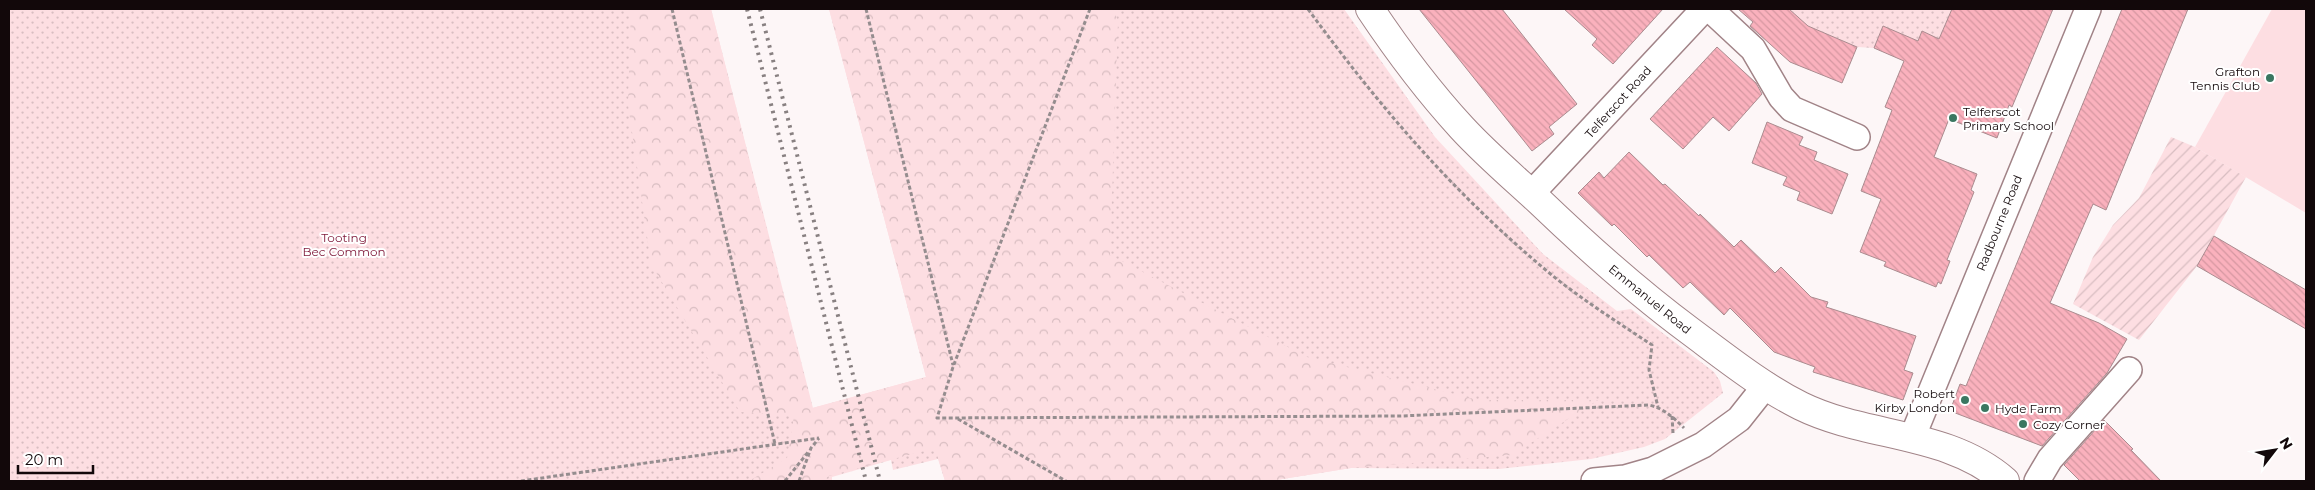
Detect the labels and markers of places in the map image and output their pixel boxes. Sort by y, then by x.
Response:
place label: Grafton Tennis Club [2190,64,2260,93]
marker: Grafton Tennis Club [2264,72,2276,84]
place label: Telferscot Primary School [1963,104,2054,133]
marker: Telferscot Primary School [1947,112,1959,124]
place label: Robert Kirby London [1875,386,1955,415]
marker: Robert Kirby London [1959,394,1971,406]
place label: Hyde Farm [1995,401,2061,416]
marker: Hyde Farm [1979,402,1991,414]
place label: Cozy Corner [2033,417,2105,432]
marker: Cozy Corner [2017,418,2029,430]

